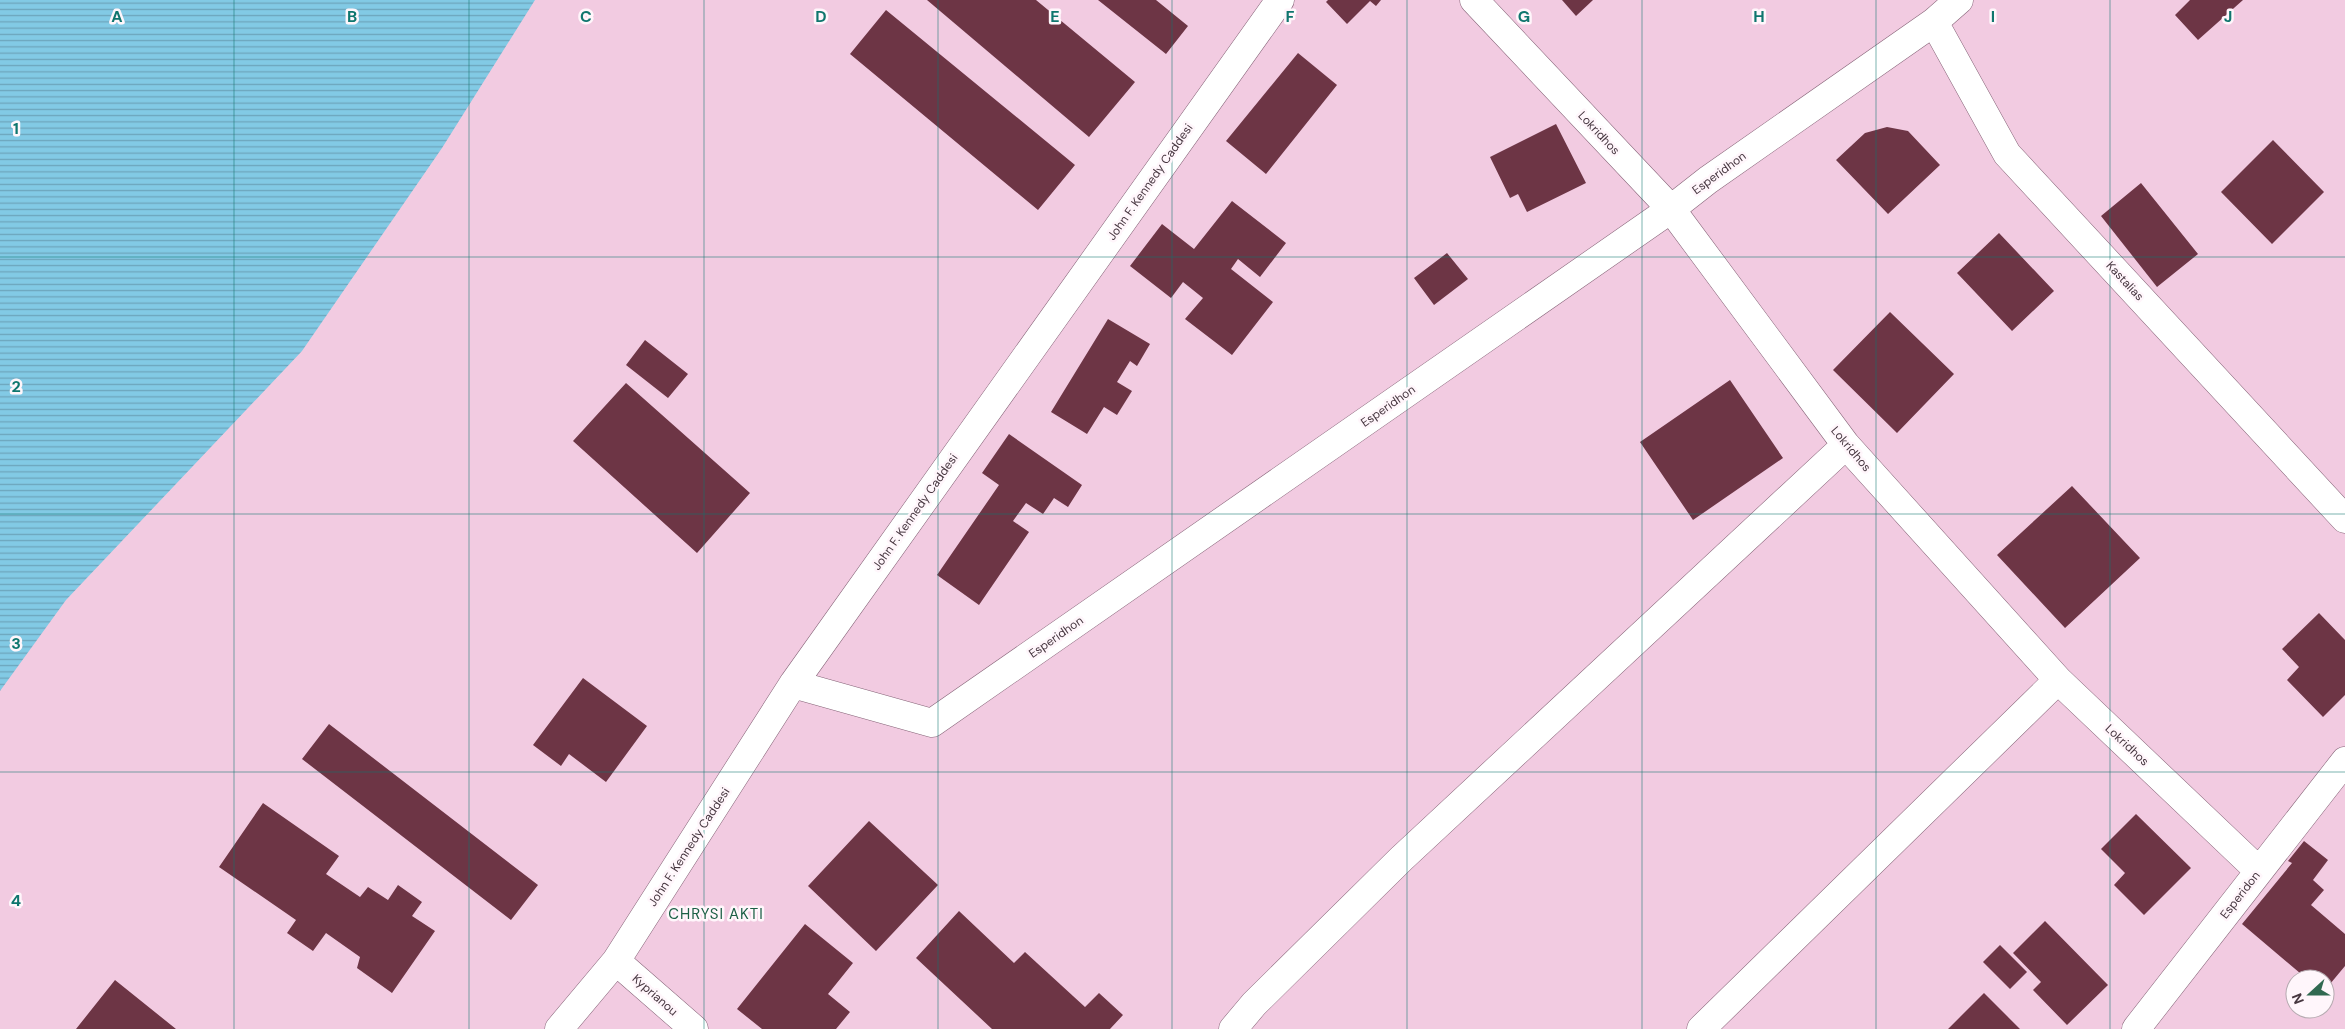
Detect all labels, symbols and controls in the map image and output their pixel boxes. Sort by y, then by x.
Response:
text: A [111,6,123,27]
text: B [347,6,357,27]
text: C [580,6,592,27]
text: D [815,6,827,27]
text: E [1050,6,1060,27]
text: F [1286,6,1295,27]
text: G [1518,6,1530,27]
text: H [1753,6,1765,27]
text: I [1991,6,1995,27]
text: J [2224,6,2232,27]
street label: Lokridhos [1575,108,1623,158]
text: 1 [13,118,19,139]
street label: John F. Kennedy Caddesi [1104,121,1196,243]
street label: Esperidhon [1689,148,1749,198]
street label: Kastalias [2103,258,2147,304]
text: 2 [11,376,21,397]
street label: Esperidhon [1358,381,1418,431]
street label: Lokridhos [1827,423,1875,475]
street label: John F. Kennedy Caddesi [869,451,961,573]
street label: Esperidhon [1026,612,1086,662]
text: 3 [11,633,21,654]
street label: Lokridhos [2102,721,2152,769]
street label: John F. Kennedy Caddesi [645,784,734,910]
street label: Esperidon [2216,868,2264,922]
text: 4 [11,890,21,911]
district label: CHRYSI AKTI [668,904,764,924]
north arrow [2285,969,2335,1019]
street label: Kyprianou [629,971,681,1019]
text: N [2288,991,2308,1007]

